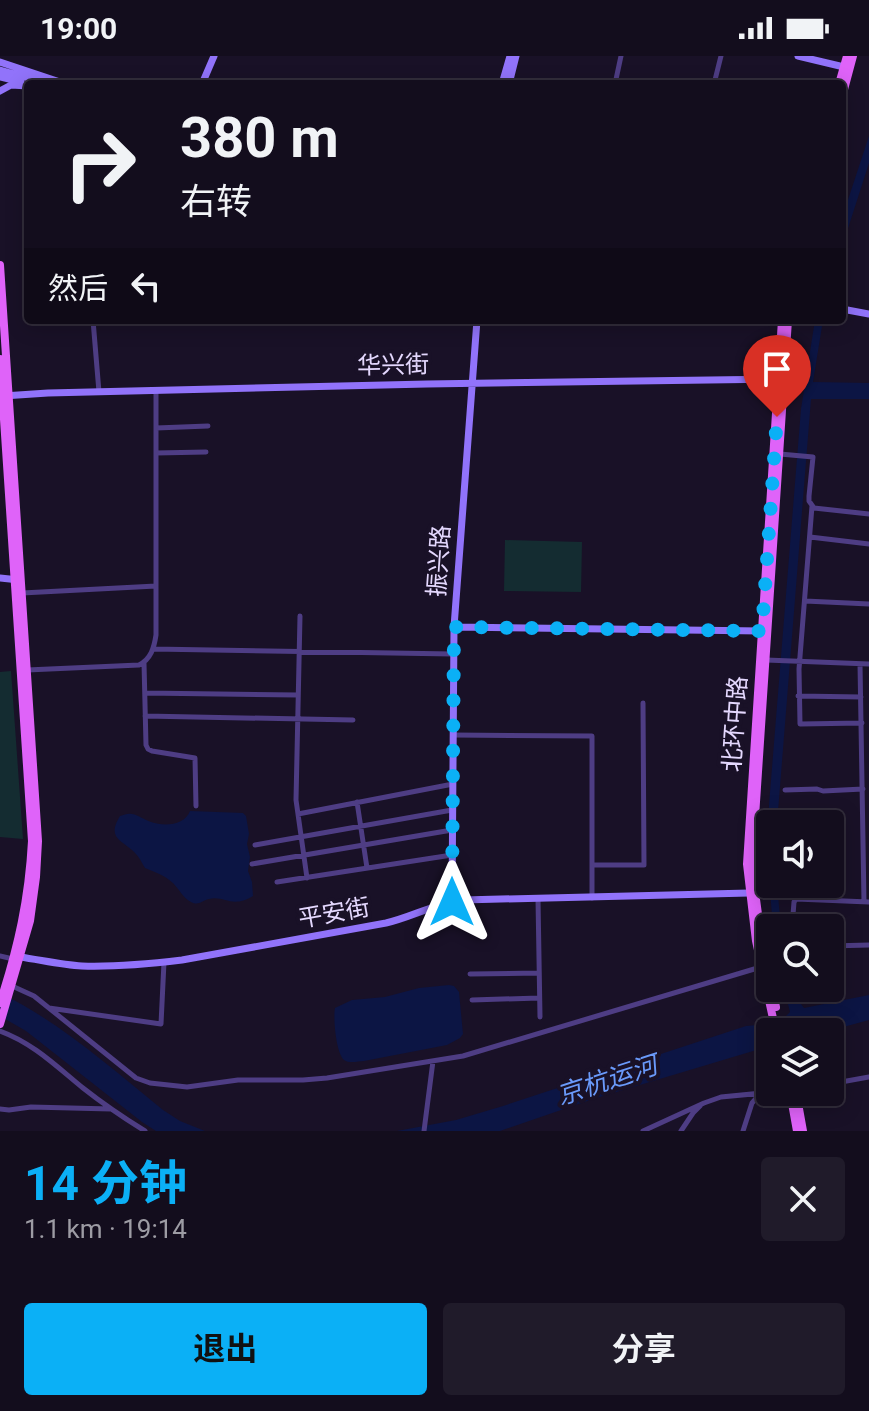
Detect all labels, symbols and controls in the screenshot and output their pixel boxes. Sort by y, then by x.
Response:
text: 19:00 [40,11,117,46]
text: 380 m [180,105,339,171]
icon: right [48,112,152,216]
text: 右转 [180,181,252,223]
icon: left [124,264,168,308]
text: 然后 [48,271,108,306]
pin [743,335,811,417]
icon: arrive [755,347,799,391]
street label: 华兴街 [357,350,429,380]
street label: 振兴路 [423,524,455,598]
street label: 北环中路 [718,675,752,773]
map controls [756,810,844,1106]
button: sound [756,810,844,898]
position arrow [410,860,494,944]
street label: 平安街 [296,893,372,933]
button: search [756,914,844,1002]
button: layers [756,1018,844,1106]
water label: 京杭运河 [553,1048,666,1110]
text: 14 分钟 [24,1155,187,1212]
button: close [761,1157,845,1241]
text: 1.1 km · 19:14 [24,1214,187,1244]
button: 退出 [24,1303,427,1395]
button: 分享 [443,1303,845,1395]

